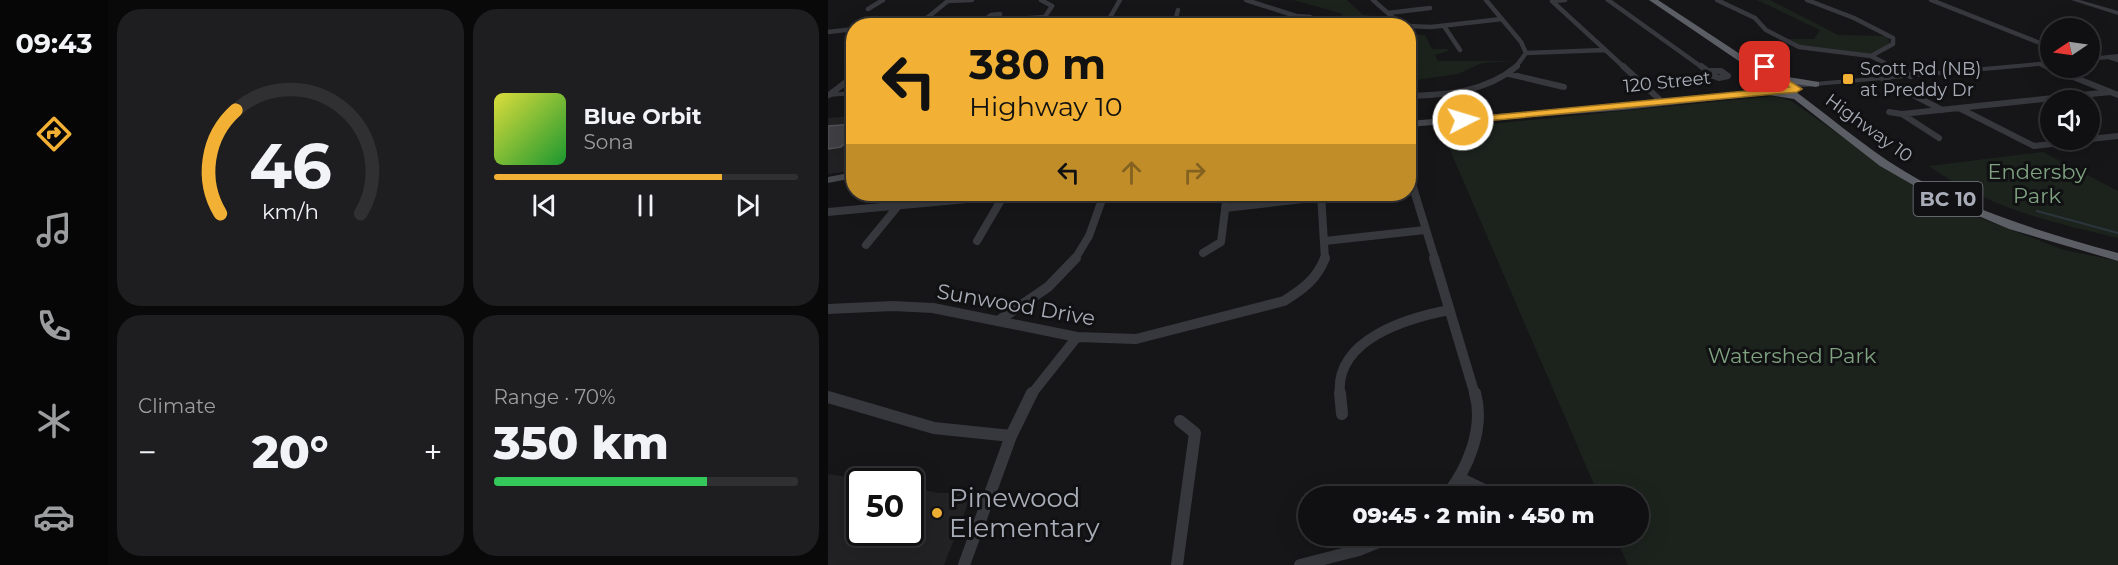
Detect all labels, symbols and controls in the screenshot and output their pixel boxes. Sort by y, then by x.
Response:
north arrow [2040,18,2100,78]
map controls [2040,18,2100,150]
text: 09:43 [15,27,93,60]
text: 380 m [969,38,1106,90]
pin [1739,41,1790,92]
icon: left [870,42,948,120]
icon: arrive [1748,50,1781,83]
place label: Scott Rd (NB) at Preddy Dr [1860,58,1981,101]
street label: 120 Street [1622,66,1712,98]
marker: Scott Rd (NB) at Preddy Dr [1841,72,1855,86]
position arrow [1431,88,1495,152]
street label: Highway 10 [1821,89,1917,167]
text: Highway 10 [969,90,1123,123]
button: sound [2040,90,2100,150]
text: Blue Orbit [584,103,702,130]
icon: directions [33,113,75,155]
text: 46 [249,129,332,205]
text: Sona [584,130,634,154]
icon: left [1052,156,1085,189]
icon: ahead [1115,156,1148,189]
icon: right [1178,156,1211,189]
park label: Endersby Park [1987,159,2087,208]
road number: BC 10 [1914,182,1982,216]
icon: previous [528,189,561,222]
icon: pause [629,189,662,222]
icon: next [731,189,764,222]
text: km/h [262,199,319,225]
icon: music [33,209,75,251]
street label: Sunwood Drive [935,278,1097,331]
icon: phone [33,305,75,347]
park label: Watershed Park [1708,343,1877,368]
text: Range · 70% [494,385,616,409]
text: Climate [138,394,216,418]
icon: climate [33,400,75,442]
text: 350 km [494,415,669,470]
text: 20° [252,424,329,479]
text: − [138,432,157,472]
text: + [424,432,442,472]
speed limit sign: 50 [846,468,924,546]
place label: Pinewood Elementary [949,482,1101,544]
icon: car [33,496,75,538]
text: 09:45 · 2 min · 450 m [1352,502,1595,529]
marker: Pinewood Elementary [930,506,944,520]

